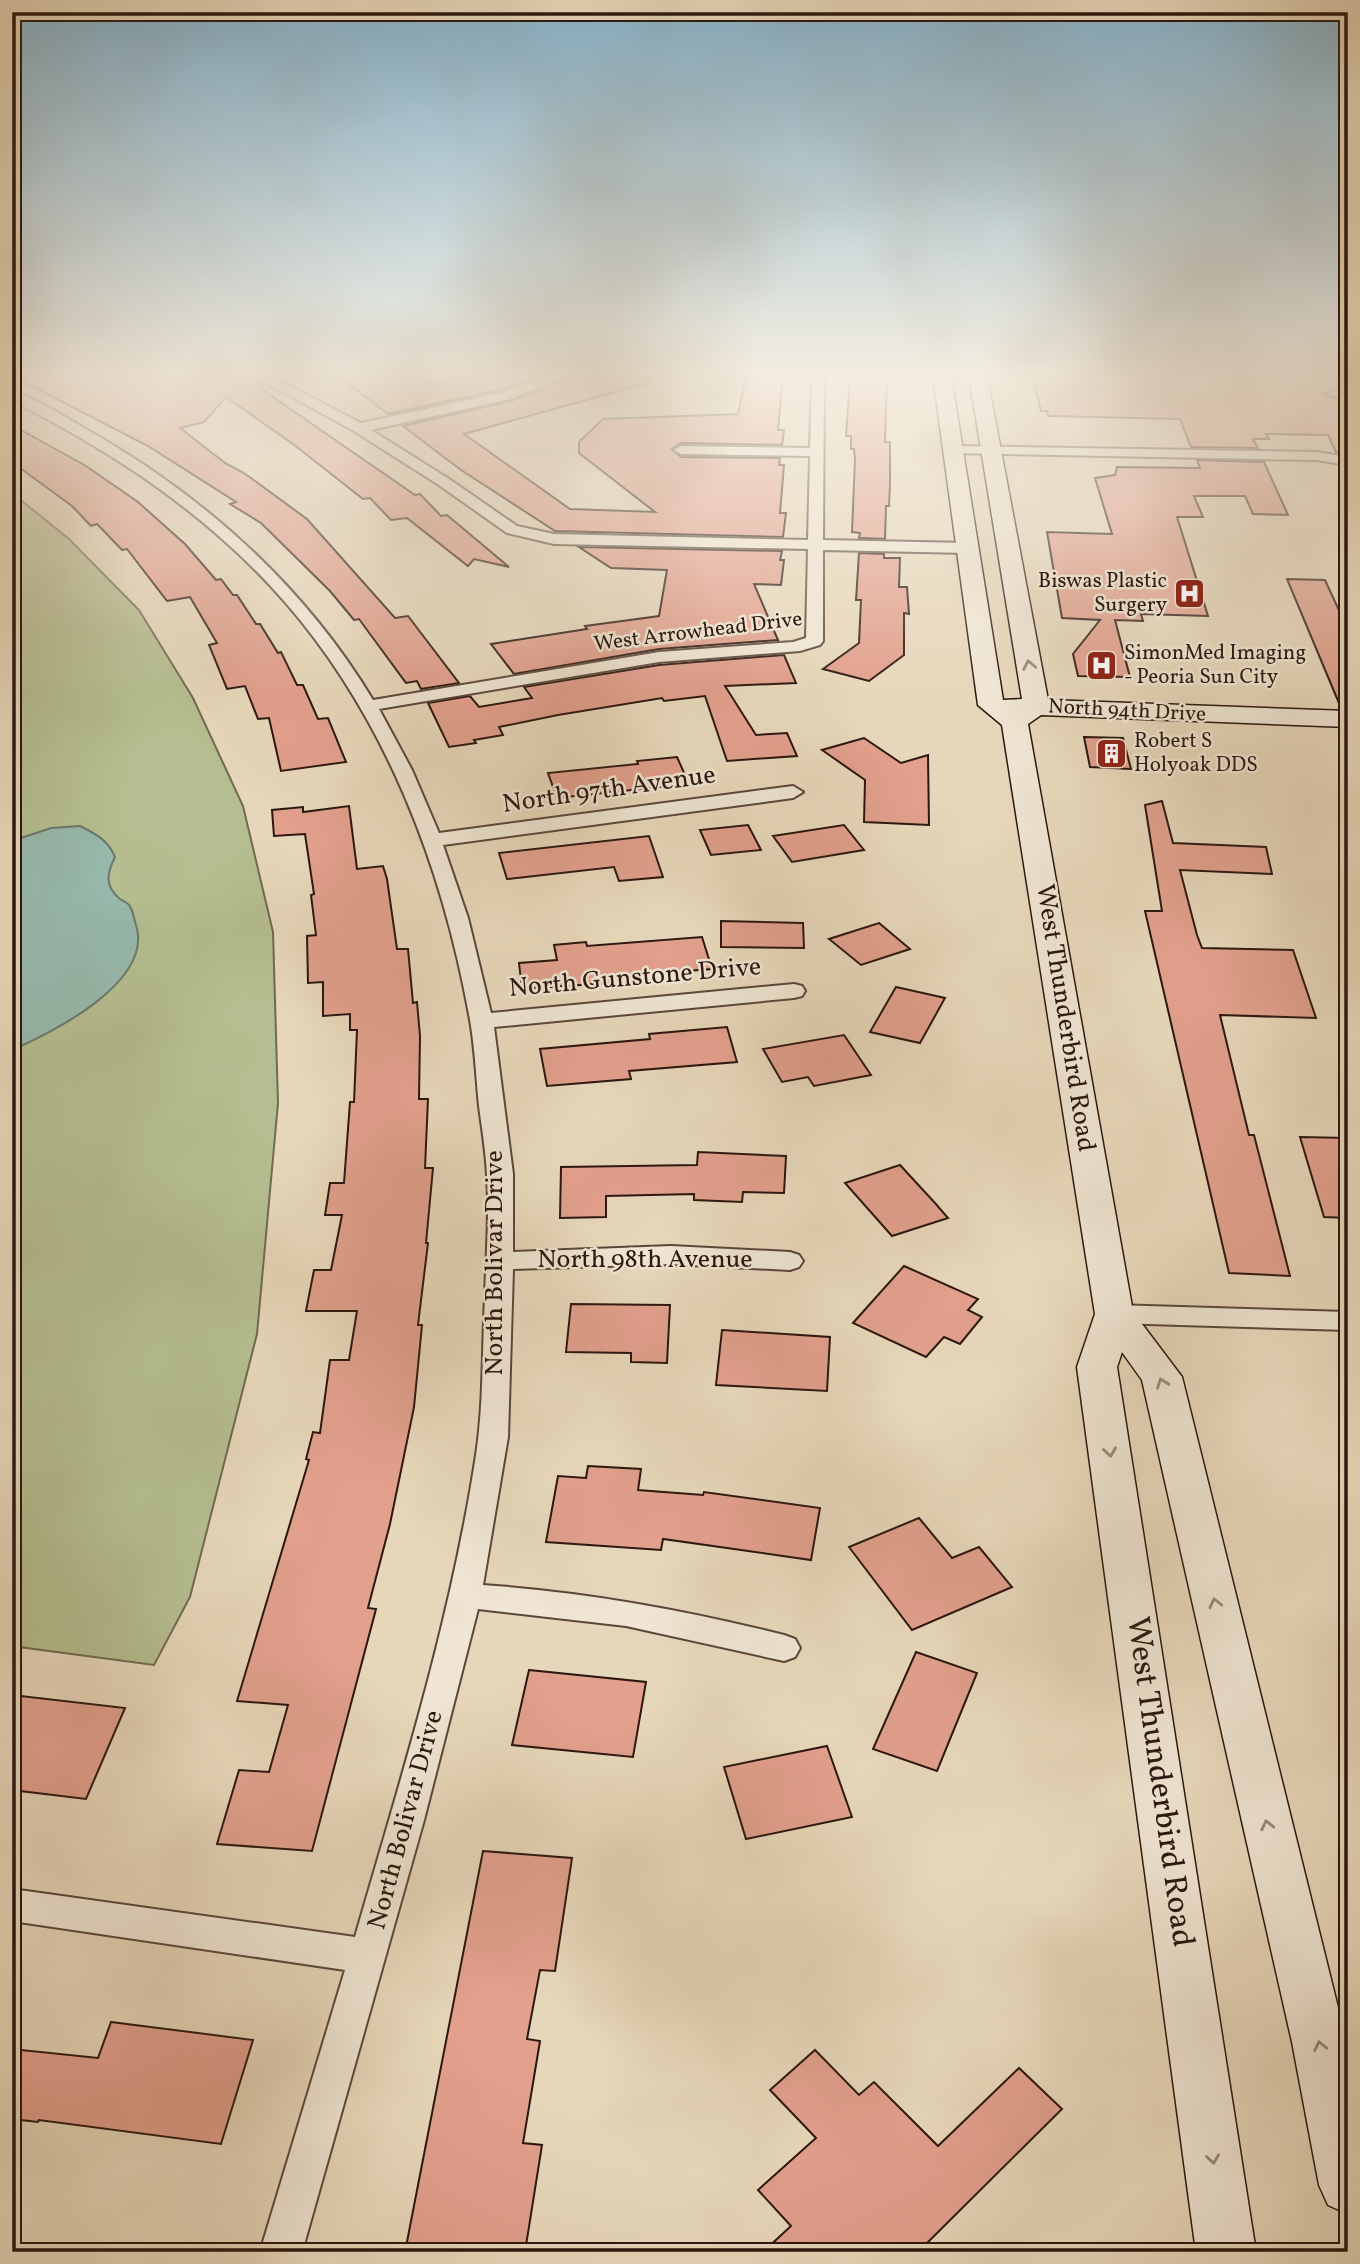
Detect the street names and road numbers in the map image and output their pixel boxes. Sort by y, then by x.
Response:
street label: West Arrowhead Drive [592,605,804,659]
street label: North 94th Drive [1047,692,1207,730]
street label: North 97th Avenue [500,757,718,823]
street label: West Thunderbird Road [1026,881,1104,1155]
street label: North Gunstone Drive [507,949,763,1007]
street label: North Bolivar Drive [477,1150,513,1376]
street label: North 98th Avenue [537,1242,753,1278]
street label: West Thunderbird Road [1114,1614,1204,1950]
street label: North Bolivar Drive [359,1706,453,1934]

